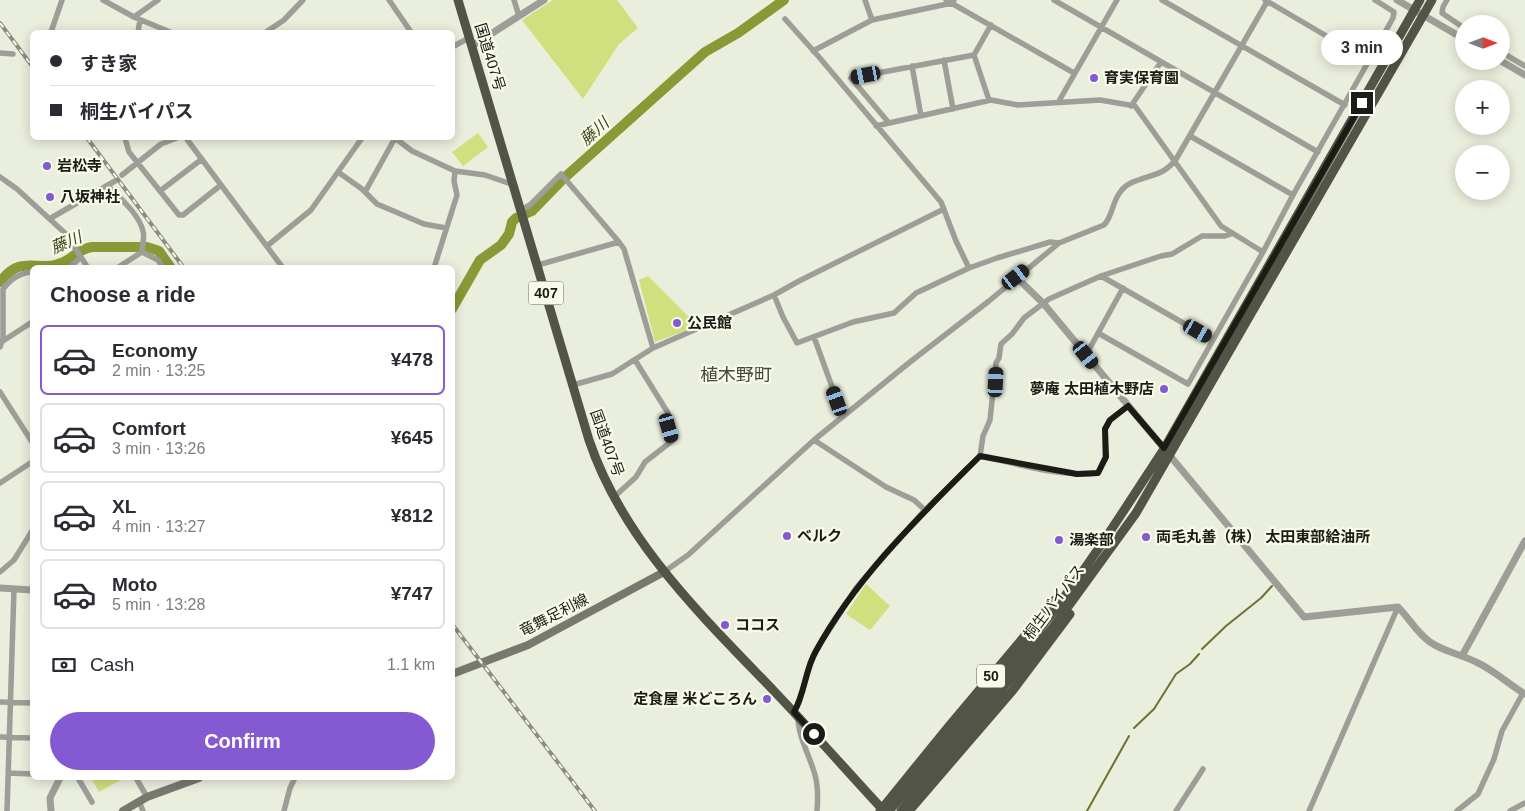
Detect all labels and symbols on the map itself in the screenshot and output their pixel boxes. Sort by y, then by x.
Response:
north arrow [1455,15,1510,70]
street label: 国道407号 [472,21,509,93]
callout: 3 min [1321,31,1403,66]
car [849,65,882,85]
place label: 育実保育園 [1104,69,1179,86]
marker: 育実保育園 [1088,72,1100,84]
route end [1351,92,1373,114]
water label: 藤川 [577,113,613,148]
place label: 岩松寺 [57,157,102,174]
marker: 岩松寺 [41,160,53,172]
place label: 八坂神社 [60,188,120,205]
marker: 八坂神社 [44,191,56,203]
water label: 藤川 [48,228,86,257]
car [999,262,1032,292]
road number: 407 [528,282,564,304]
place label: 公民館 [687,314,732,331]
marker: 公民館 [671,317,683,329]
car [1181,317,1214,345]
car [1070,339,1101,371]
district label: 植木野町 [700,365,772,385]
car [987,367,1004,397]
place label: 夢庵 太田植木野店 [1030,380,1154,397]
marker: 夢庵 太田植木野店 [1158,383,1170,395]
car [824,384,849,418]
street label: 国道407号 [588,407,627,479]
car [657,412,680,444]
place label: ベルク [797,527,842,544]
place label: 両毛丸善（株） 太田東部給油所 [1156,528,1370,545]
marker: ベルク [781,530,793,542]
place label: 湯楽部 [1069,531,1114,548]
marker: 両毛丸善（株） 太田東部給油所 [1140,531,1152,543]
marker: 湯楽部 [1053,534,1065,546]
street label: 桐生バイパス [1020,561,1087,643]
street label: 竜舞足利線 [516,590,591,639]
place label: ココス [735,616,780,633]
marker: ココス [719,619,731,631]
road number: 50 [977,664,1005,688]
place label: 定食屋 米どころん [633,690,757,707]
marker: 定食屋 米どころん [761,693,773,705]
route start [803,723,825,745]

